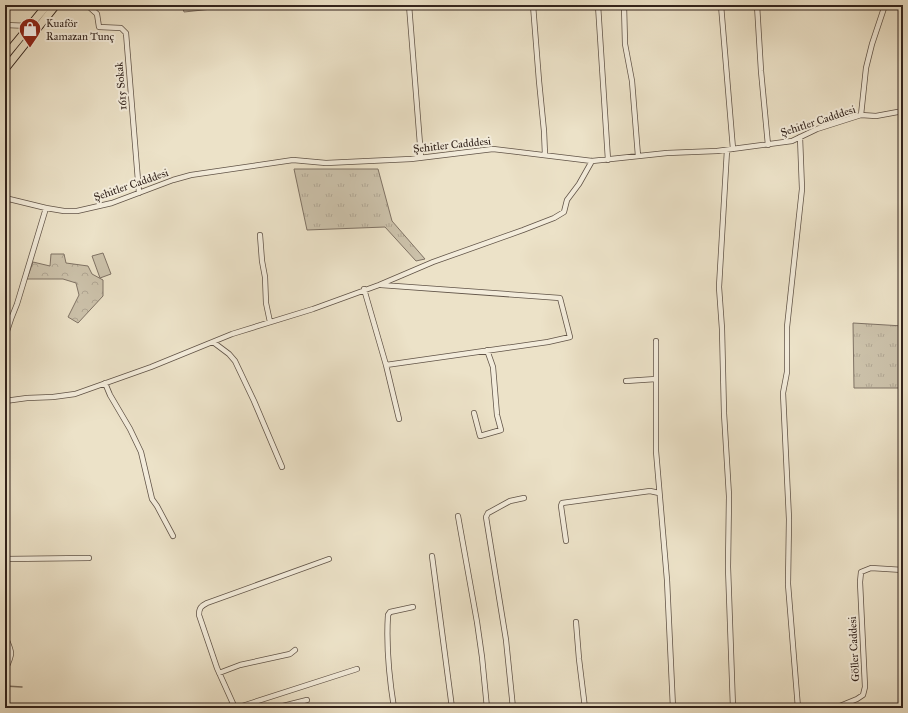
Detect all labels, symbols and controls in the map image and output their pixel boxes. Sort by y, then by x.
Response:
shop icon: Kuaför Ramazan Tunç [17,16,43,49]
place label: Kuaför Ramazan Tunç [46,17,115,43]
street label: 1615 Sokak [112,60,130,111]
street label: Şehitler Cadddesi [779,103,857,139]
street label: Şehitler Cadddesi [412,134,492,156]
street label: Şehitler Cadddesi [92,166,170,204]
street label: Göller Caddesi [846,616,862,682]

